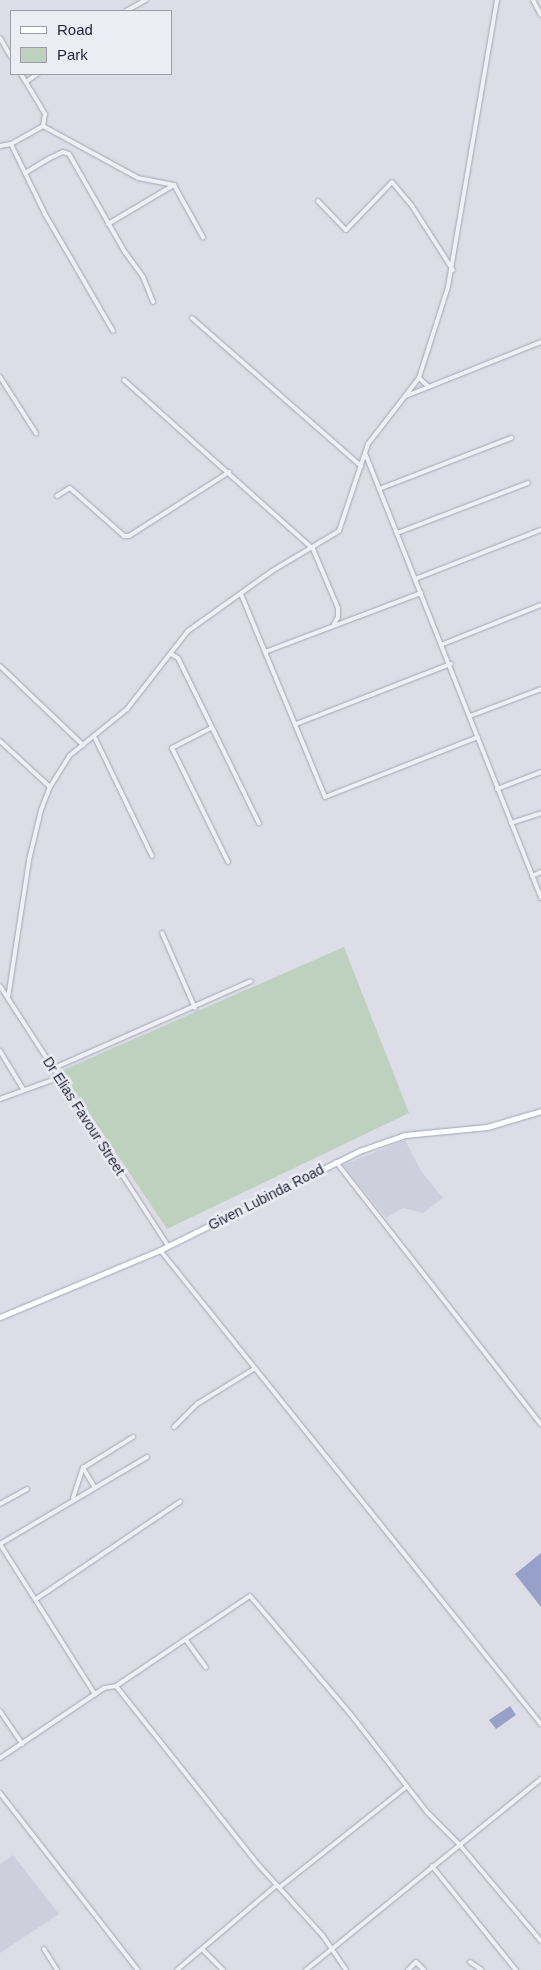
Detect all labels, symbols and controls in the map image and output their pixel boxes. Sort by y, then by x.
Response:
legend [10,10,172,75]
text: Road [57,21,93,38]
text: Park [57,46,88,63]
street label: Dr Elias Favour Street [39,1054,129,1178]
street label: Given Lubinda Road [205,1161,327,1233]

